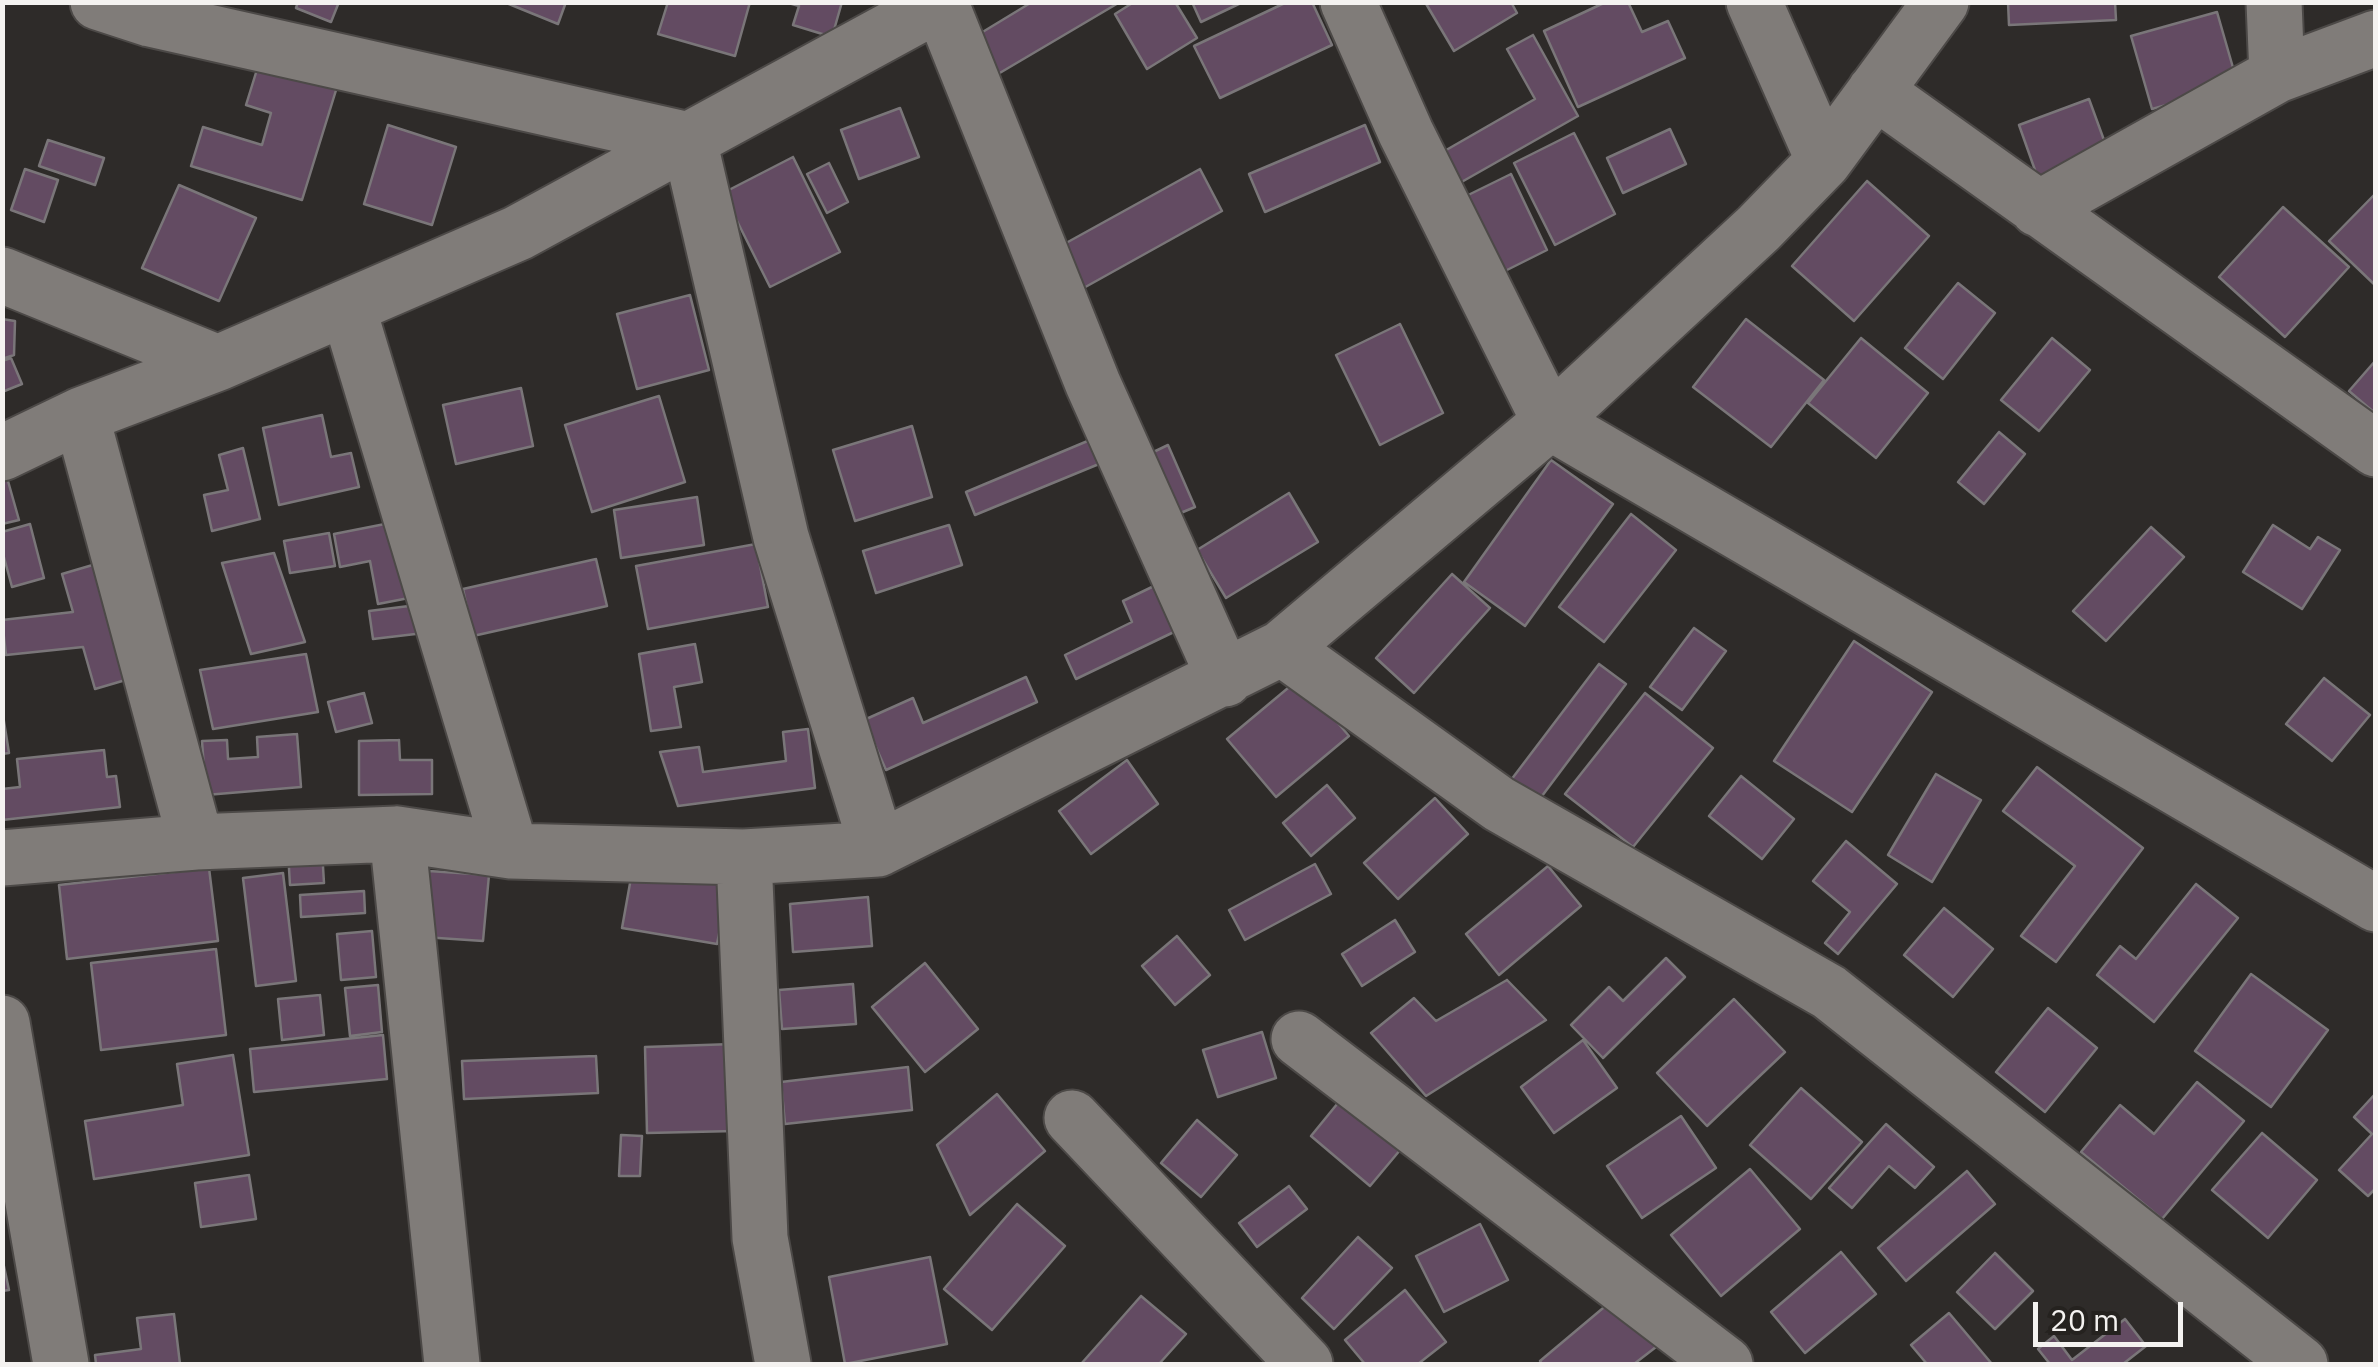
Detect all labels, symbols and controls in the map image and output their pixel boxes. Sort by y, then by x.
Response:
scale bar [2038,1282,2188,1344]
text: 20 m [2050,1300,2119,1339]

